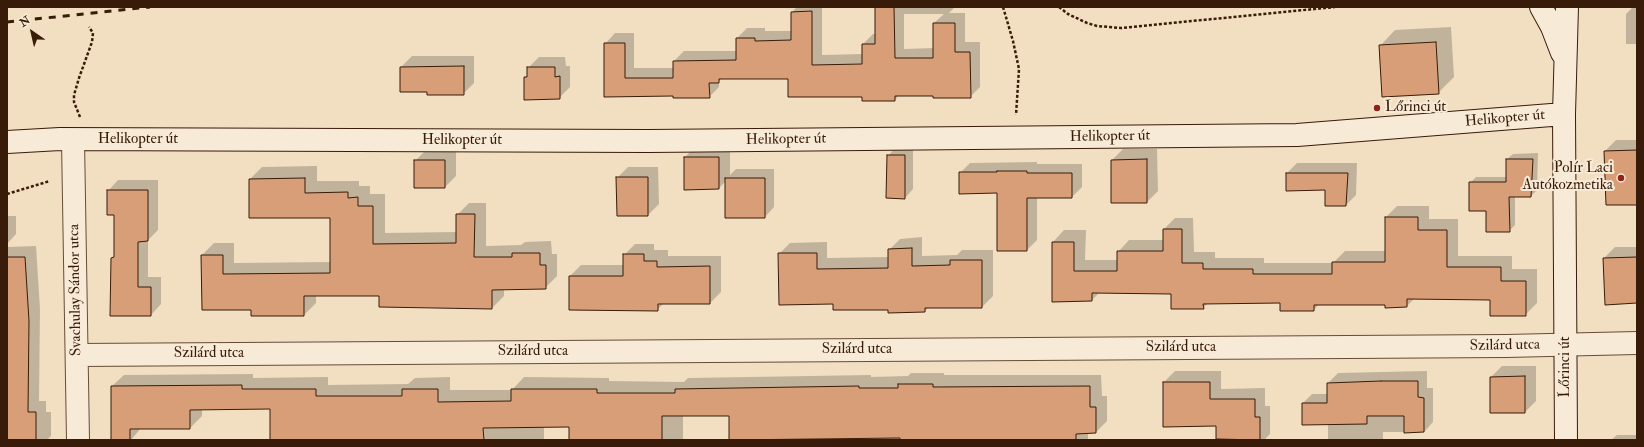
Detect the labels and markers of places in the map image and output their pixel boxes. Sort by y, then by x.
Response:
place label: Lőrinci út [1385,99,1446,117]
marker: Lőrinci út [1372,103,1382,113]
place label: Polír Laci Autókozmetika [1523,160,1613,195]
marker: Polír Laci Autókozmetika [1616,173,1626,183]

